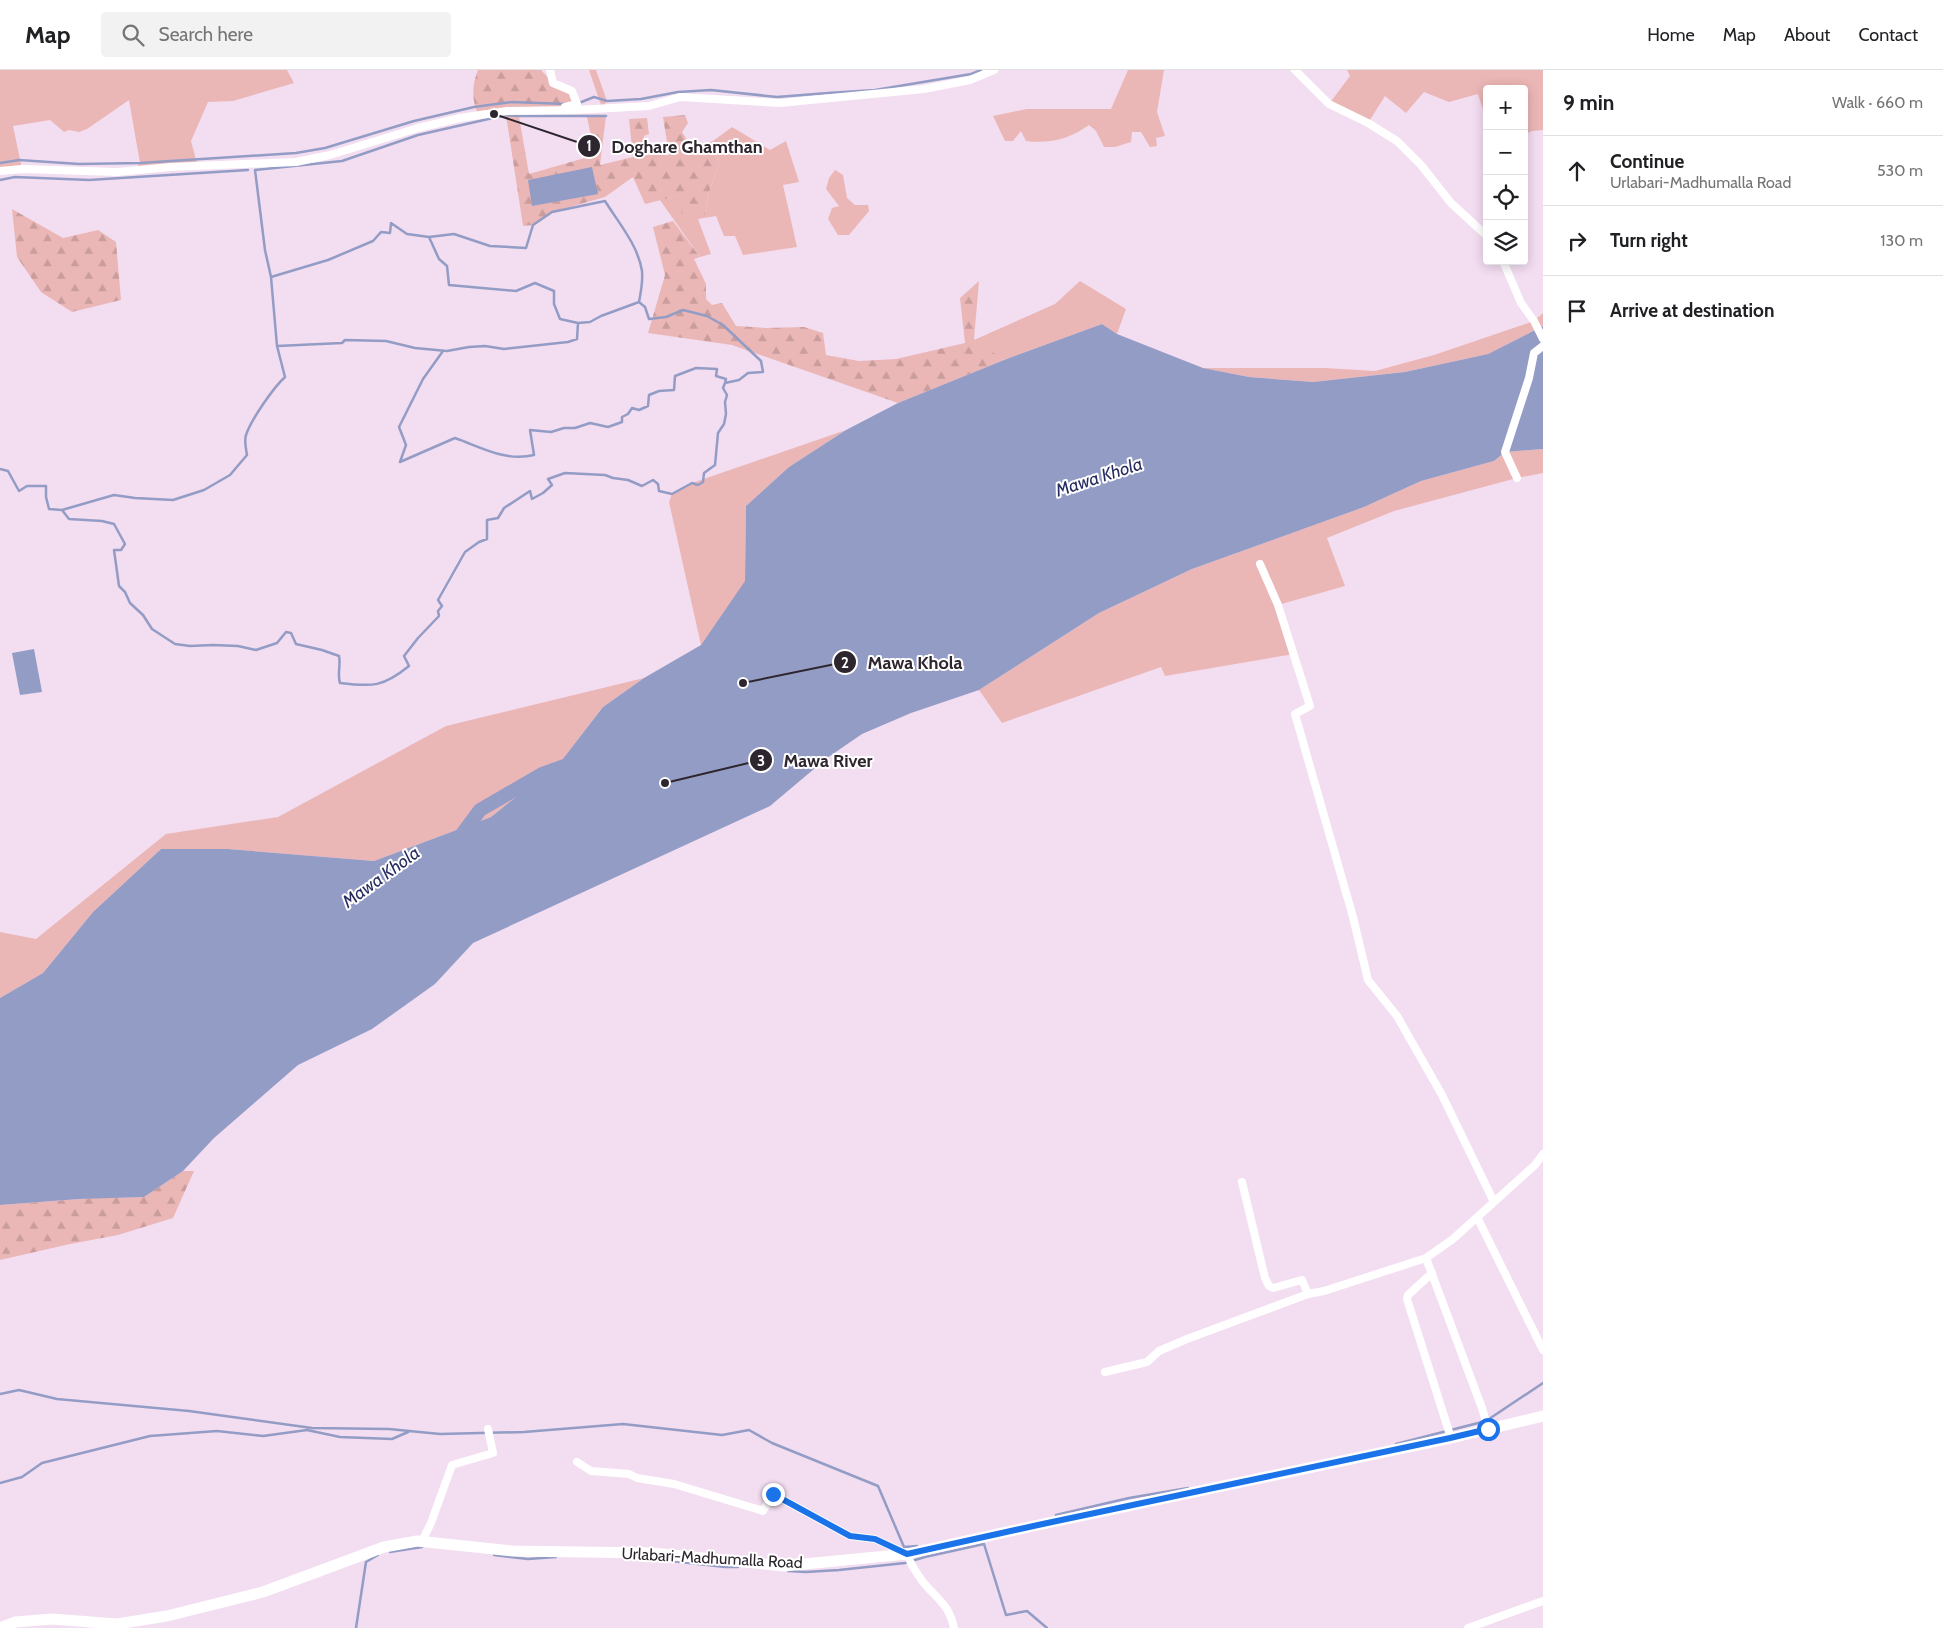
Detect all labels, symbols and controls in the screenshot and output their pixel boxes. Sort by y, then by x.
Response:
search box [101,12,451,57]
text: Map [25,20,71,49]
icon: search [119,21,147,49]
text: Search here [159,23,253,46]
text: Home [1647,24,1695,46]
text: Map [1723,24,1756,46]
text: About [1784,24,1830,46]
text: Contact [1858,24,1918,46]
map controls [1483,85,1528,265]
button: + [1483,85,1528,130]
text: 9 min [1563,90,1614,115]
text: Walk · 660 m [1832,93,1923,112]
callout: Doghare Ghamthan [577,130,773,163]
button: − [1483,130,1528,175]
text: Doghare Ghamthan [611,136,763,158]
text: 1 [586,137,592,155]
text: Continue [1610,150,1684,173]
icon: ahead [1563,157,1591,185]
text: 530 m [1877,161,1923,180]
text: Urlabari-Madhumalla Road [1610,173,1791,192]
button: locate [1483,175,1528,220]
button: layers [1483,220,1528,265]
icon: right [1563,227,1591,255]
text: Turn right [1610,229,1688,252]
text: 130 m [1880,231,1923,250]
icon: arrive [1563,297,1591,325]
text: Arrive at destination [1610,299,1774,322]
water label: Mawa Khola [1052,453,1145,502]
callout: Mawa Khola [832,646,972,679]
text: Mawa Khola [868,652,962,674]
text: 2 [841,654,849,672]
callout: Mawa River [748,744,883,777]
text: Mawa River [783,750,873,772]
text: 3 [757,752,765,770]
water label: Mawa Khola [337,842,424,913]
route start [1477,1418,1500,1441]
route end [762,1483,785,1506]
street label: Urlabari-Madhumalla Road [621,1544,803,1572]

